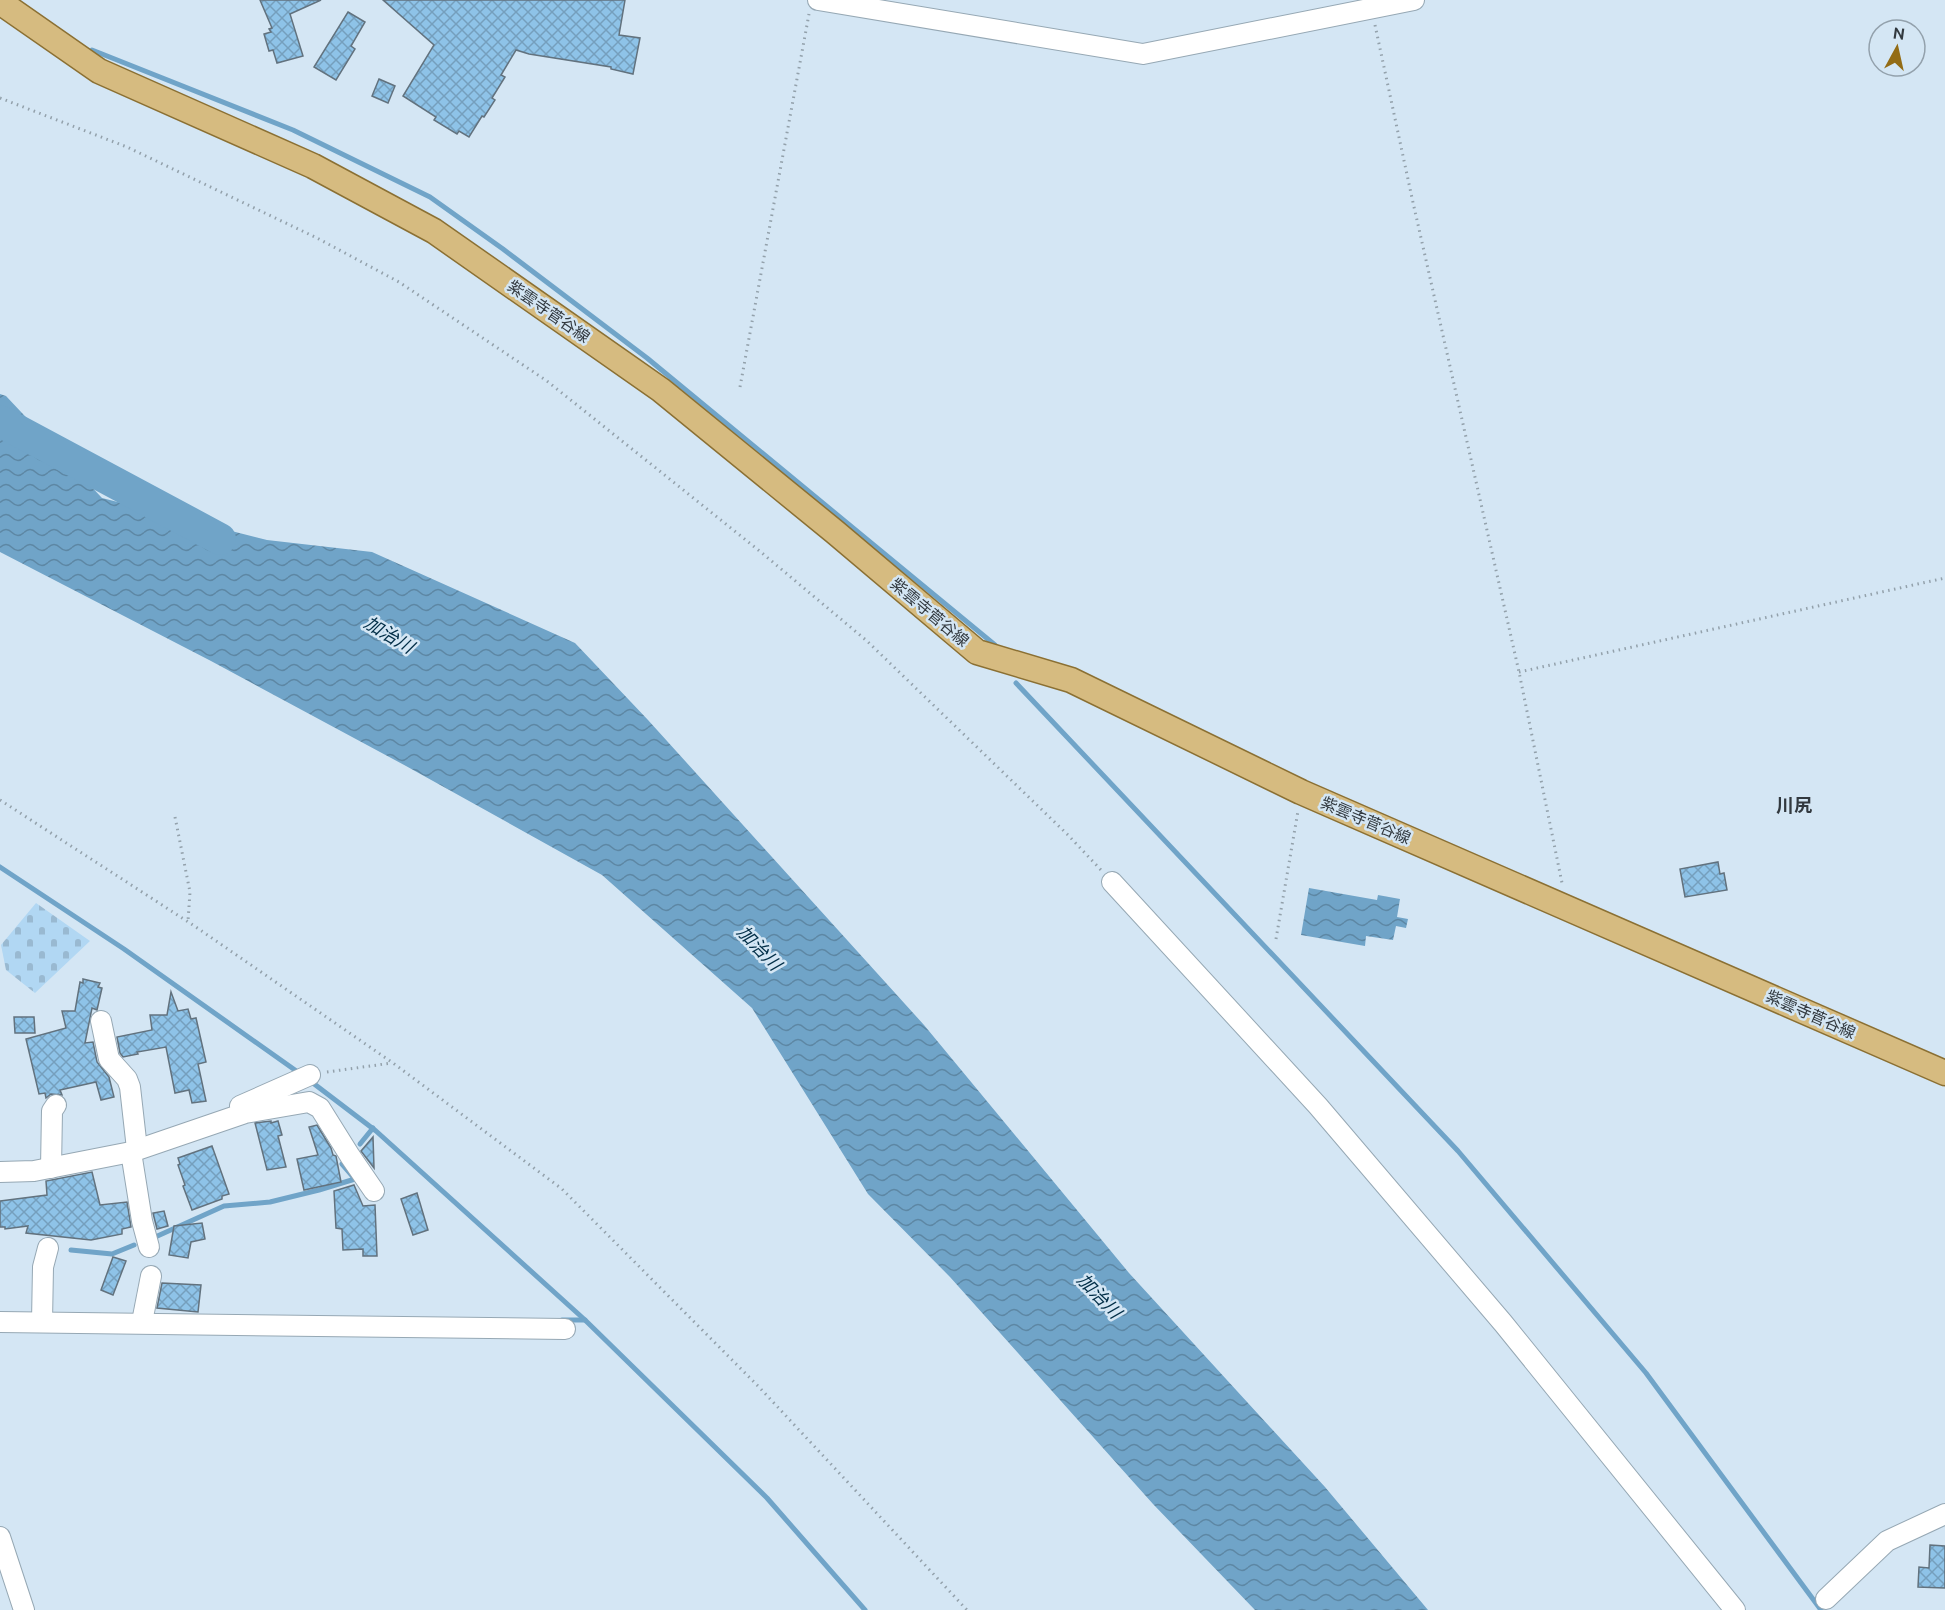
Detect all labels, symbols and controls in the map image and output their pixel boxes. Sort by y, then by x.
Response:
north arrow [1867,18,1927,78]
text: N [1892,23,1906,43]
street label: 紫雲寺菅谷線 [505,276,593,346]
street label: 紫雲寺菅谷線 [887,574,973,650]
water label: 加治川 [361,612,420,658]
street label: 紫雲寺菅谷線 [1318,793,1414,847]
district label: 川尻 [1776,795,1812,815]
water label: 加治川 [734,921,787,975]
street label: 紫雲寺菅谷線 [1763,986,1859,1042]
water label: 加治川 [1074,1269,1127,1323]

